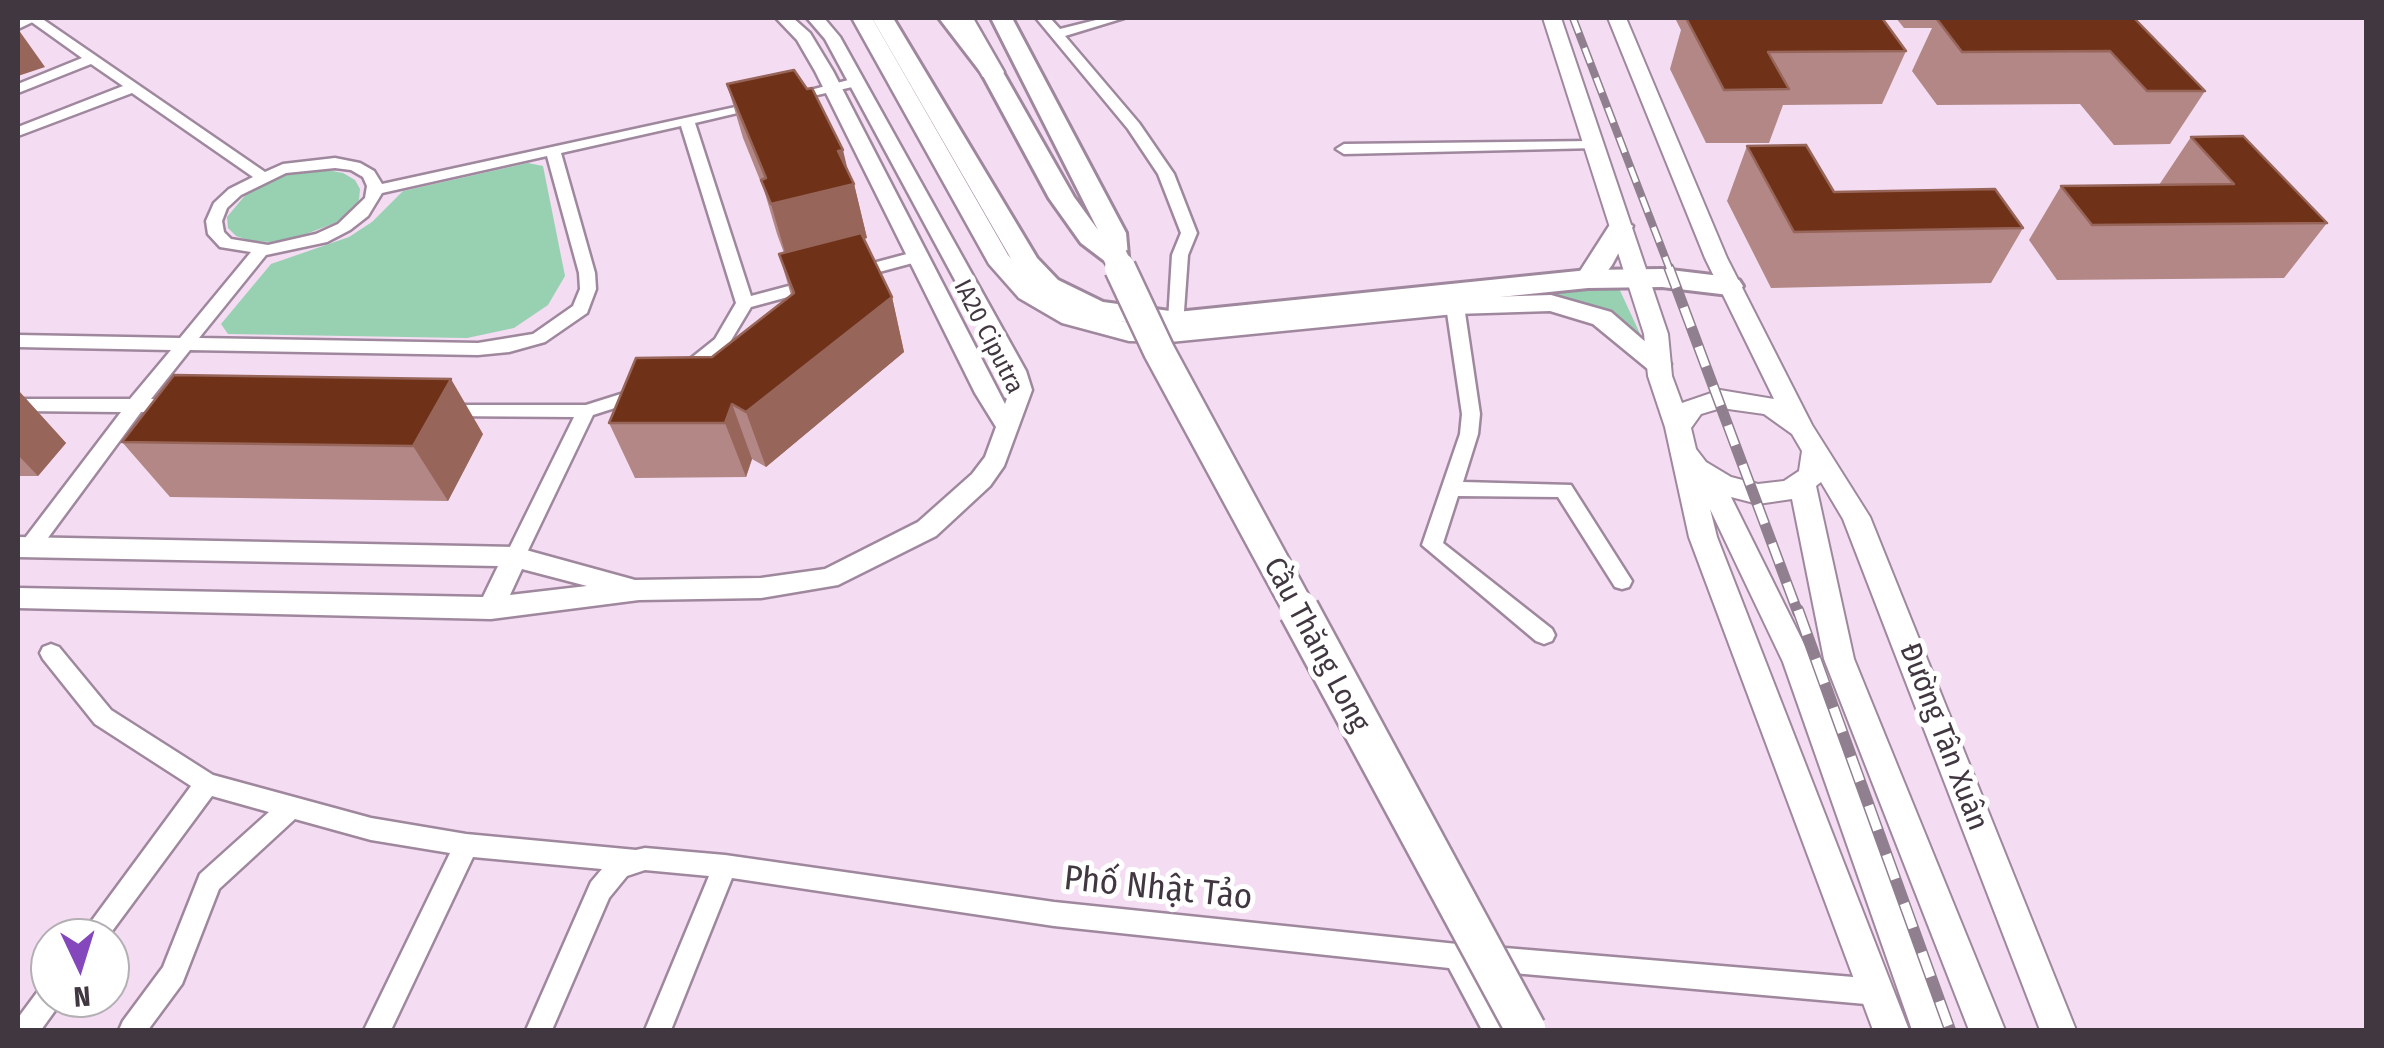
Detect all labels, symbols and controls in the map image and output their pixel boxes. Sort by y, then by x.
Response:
street label: IA20 Ciputra [947,275,1029,399]
street label: Cầu Thăng Long [1255,552,1377,738]
street label: Đường Tân Xuân [1891,638,1995,836]
street label: Phố Nhật Tảo [1062,858,1254,920]
north arrow [30,918,130,1018]
text: N [72,979,92,1013]

